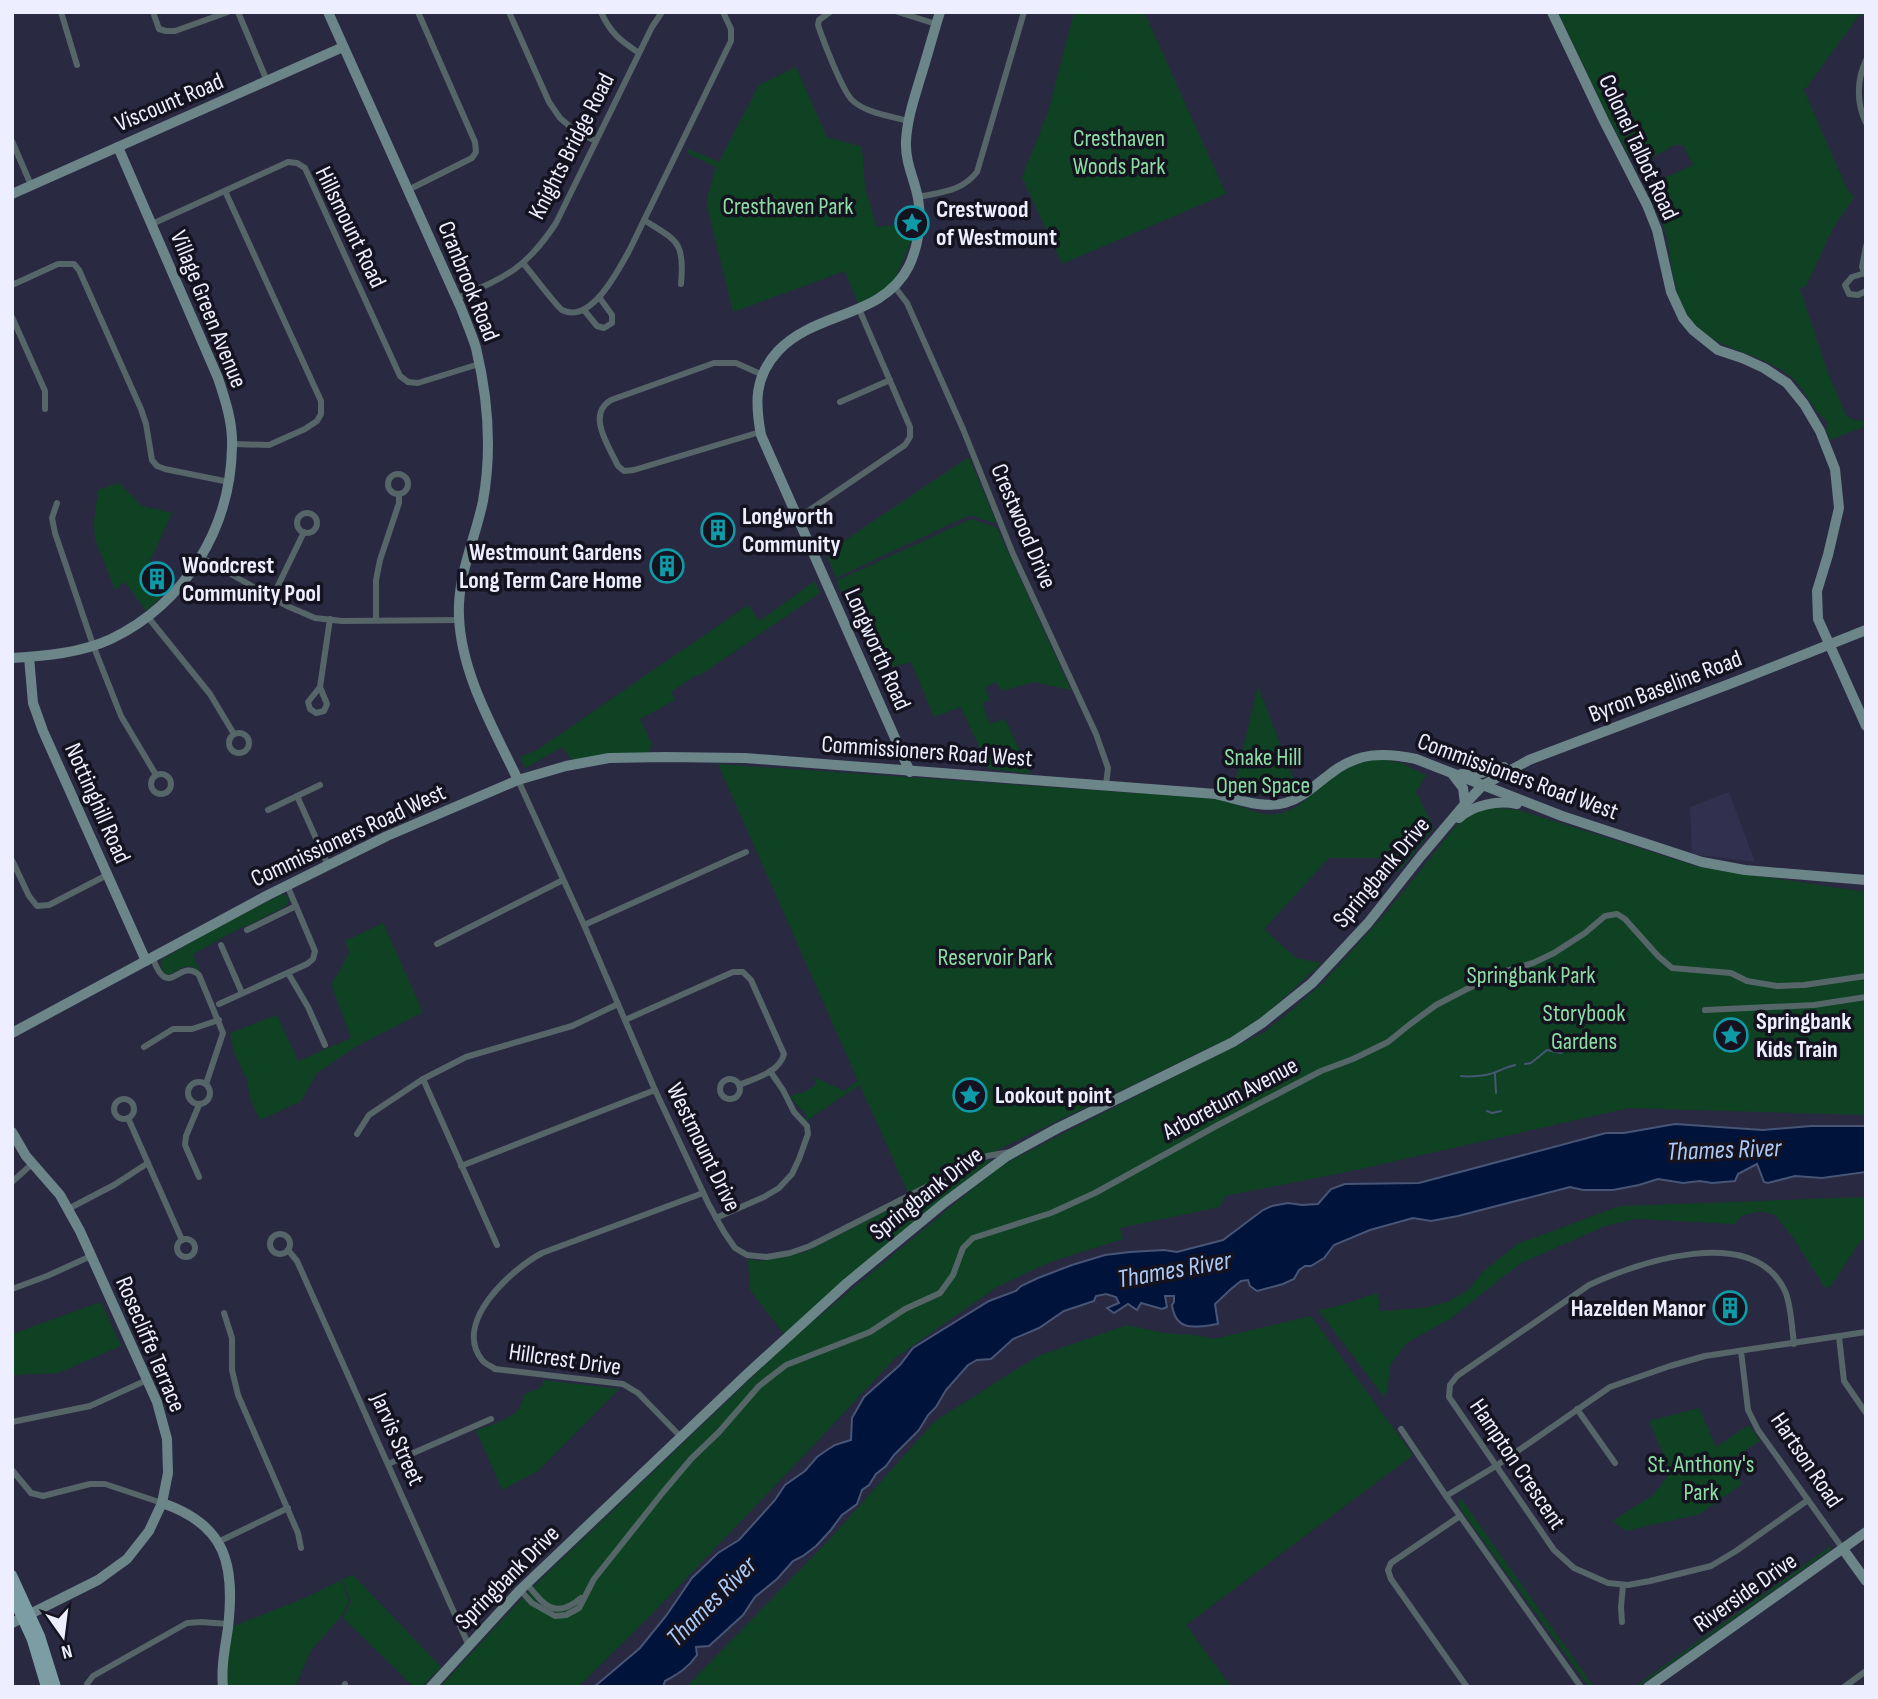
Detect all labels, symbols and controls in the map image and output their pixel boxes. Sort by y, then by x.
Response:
street label: Viscount Road [111,67,228,138]
street label: Knights Bridge Road [522,68,621,224]
street label: Colonel Talbot Road [1592,70,1685,224]
park label: Cresthaven Woods Park [1073,124,1165,181]
street label: Hillsmount Road [309,162,392,293]
park label: Cresthaven Park [723,192,853,221]
place label: Crestwood of Westmount [936,195,1057,252]
place icon: Crestwood of Westmount [893,204,931,242]
street label: Cranbrook Road [431,217,506,345]
street label: Village Green Avenue [164,226,253,392]
street label: Crestwood Drive [984,459,1063,593]
place label: Longworth Community [742,502,841,559]
building icon: Longworth Community [699,511,737,549]
place label: Westmount Gardens Long Term Care Home [459,538,642,595]
building icon: Westmount Gardens Long Term Care Home [648,547,686,585]
place label: Woodcrest Community Pool [182,551,321,608]
building icon: Woodcrest Community Pool [138,560,176,598]
street label: Longworth Road [838,584,917,715]
street label: Byron Baseline Road [1584,644,1746,729]
street label: Commissioners Road West [1413,727,1622,826]
street label: Commissioners Road West [820,730,1033,773]
street label: Nottinghill Road [58,739,137,868]
park label: Snake Hill Open Space [1216,743,1310,800]
street label: Commissioners Road West [246,778,450,893]
street label: Springbank Drive [1327,811,1436,934]
park label: Reservoir Park [937,943,1053,972]
park label: Springbank Park [1467,961,1595,990]
park label: Storybook Gardens [1543,999,1625,1056]
place label: Springbank Kids Train [1756,1007,1851,1064]
place icon: Springbank Kids Train [1712,1016,1750,1054]
street label: Arboretum Avenue [1157,1051,1303,1147]
place icon: Lookout point [951,1076,989,1114]
street label: Westmount Drive [660,1078,747,1216]
place label: Lookout point [995,1081,1112,1110]
water label: Thames River [1666,1133,1784,1168]
street label: Springbank Drive [864,1140,989,1247]
water label: Thames River [1115,1245,1235,1296]
street label: Rosecliffe Terrace [109,1272,192,1416]
building icon: Hazelden Manor [1711,1289,1749,1327]
place label: Hazelden Manor [1571,1294,1707,1323]
street label: Hillcrest Drive [507,1337,623,1382]
street label: Jarvis Street [364,1388,431,1490]
street label: Hampton Crescent [1463,1394,1572,1535]
street label: Hartson Road [1764,1407,1849,1513]
park label: St. Anthony's Park [1648,1450,1754,1507]
street label: Springbank Drive [449,1519,566,1636]
street label: Riverside Drive [1688,1546,1802,1638]
water label: Thames River [661,1549,765,1654]
north arrow [28,1601,98,1671]
text: N [59,1639,74,1663]

